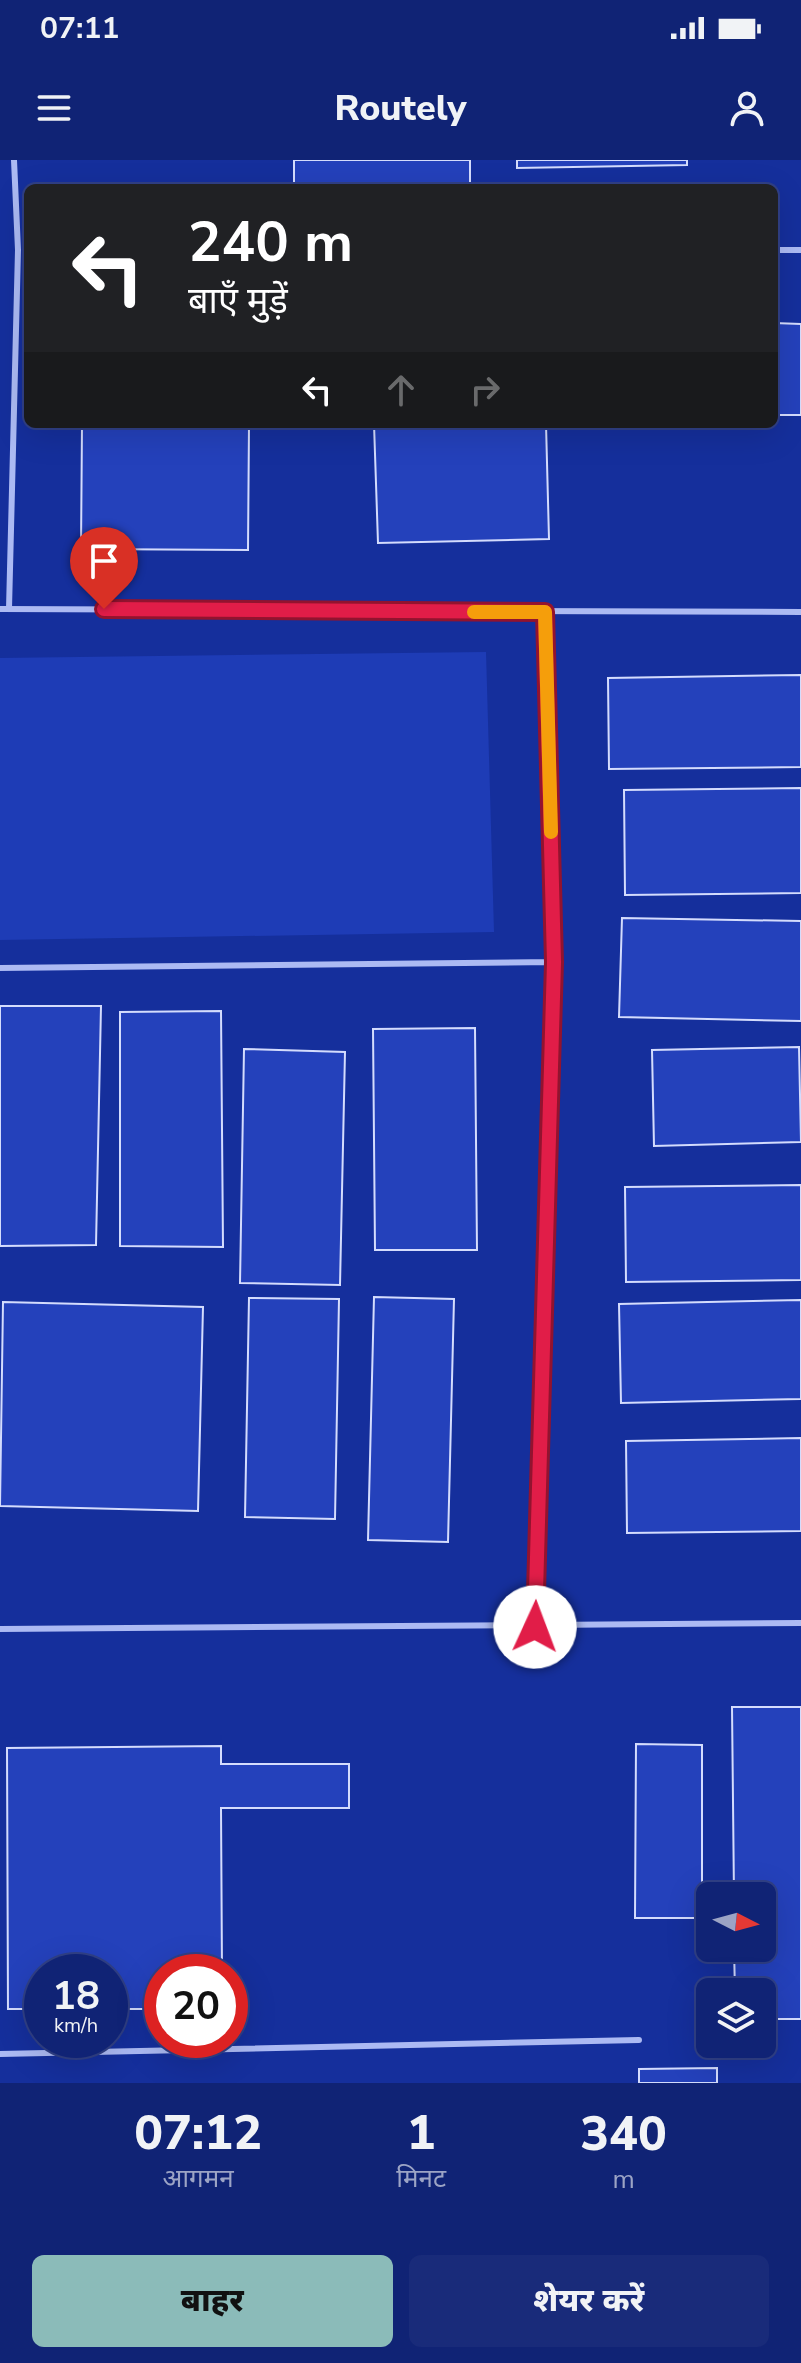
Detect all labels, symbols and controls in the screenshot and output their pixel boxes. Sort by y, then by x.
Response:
text: 07:11 [40,8,119,49]
text: Routely [335,84,466,133]
icon: menu [32,86,76,130]
icon: person [725,86,769,130]
text: 240 m [188,204,353,281]
icon: left [56,216,160,320]
text: बाएँ मुड़ें [188,277,288,326]
icon: left [295,368,339,412]
icon: ahead [379,368,423,412]
icon: right [463,368,507,412]
pin [70,527,138,609]
icon: arrive [82,539,126,583]
position arrow [493,1585,577,1669]
north arrow [696,1882,776,1962]
map controls [696,1882,776,2058]
speed limit sign: 20 [144,1954,248,2058]
text: 18 [52,1969,100,2023]
button: layers [696,1978,776,2058]
text: km/h [54,2012,98,2039]
text: 07:12 [134,2100,262,2166]
text: 1 [407,2100,436,2166]
text: 340 [580,2101,667,2167]
text: आगमन [163,2161,234,2196]
text: मिनट [396,2161,446,2196]
text: m [612,2162,635,2197]
button: बाहर [32,2255,393,2347]
button: शेयर करें [409,2255,769,2347]

